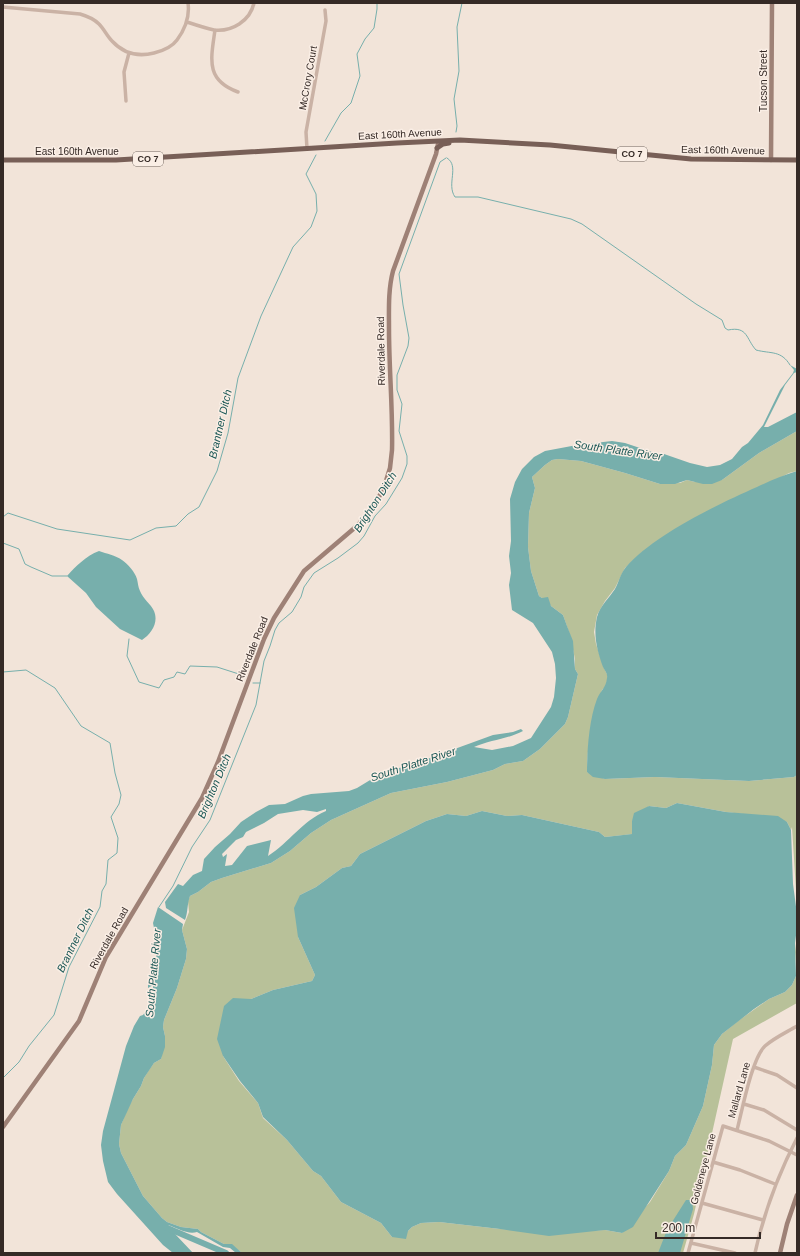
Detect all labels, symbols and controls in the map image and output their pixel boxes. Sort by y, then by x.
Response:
street label: McCrory Court [297,45,319,111]
street label: Tucson Street [758,50,769,112]
street label: East 160th Avenue [358,126,443,142]
street label: East 160th Avenue [681,144,765,156]
street label: East 160th Avenue [35,146,119,157]
road number: CO 7 [617,147,647,161]
road number: CO 7 [133,152,163,166]
street label: Riverdale Road [375,316,387,386]
water label: Brantner Ditch [206,388,234,460]
water label: South Platte River [573,438,664,462]
water label: Brighton Ditch [351,470,399,534]
street label: Riverdale Road [234,615,270,683]
water label: South Platte River [369,744,458,783]
water label: Brighton Ditch [195,752,233,820]
street label: Riverdale Road [87,905,131,971]
water label: Brantner Ditch [54,906,96,974]
water label: South Platte River [143,927,163,1018]
street label: Mallard Lane [726,1060,752,1119]
street label: Goldeneye Lane [688,1132,718,1206]
scale bar [656,1214,760,1240]
text: 200 m [662,1221,695,1235]

